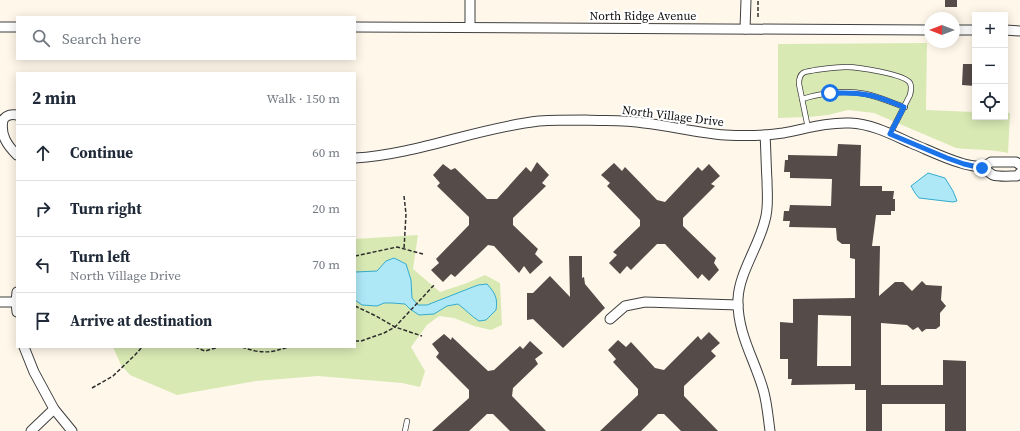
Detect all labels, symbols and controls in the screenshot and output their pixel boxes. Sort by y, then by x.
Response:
street label: North Ridge Avenue [590,8,696,24]
north arrow [924,12,960,48]
map controls [972,12,1008,120]
button: + [972,12,1008,48]
search box [16,16,356,60]
icon: search [30,27,52,49]
text: Search here [62,28,141,49]
button: − [972,48,1008,84]
route start [821,84,839,102]
button: locate [972,84,1008,120]
text: 2 min [32,86,76,110]
text: Walk · 150 m [267,90,340,107]
street label: North Village Drive [621,102,725,130]
icon: ahead [32,142,54,164]
text: Continue [70,142,133,163]
text: 60 m [312,144,340,161]
route end [973,159,991,177]
icon: right [32,198,54,220]
text: Turn right [70,198,142,219]
text: 20 m [312,200,340,217]
text: Turn left [70,246,130,267]
icon: left [32,254,54,276]
text: 70 m [312,256,340,273]
text: North Village Drive [70,267,181,284]
icon: arrive [32,310,54,332]
text: Arrive at destination [70,310,212,331]

